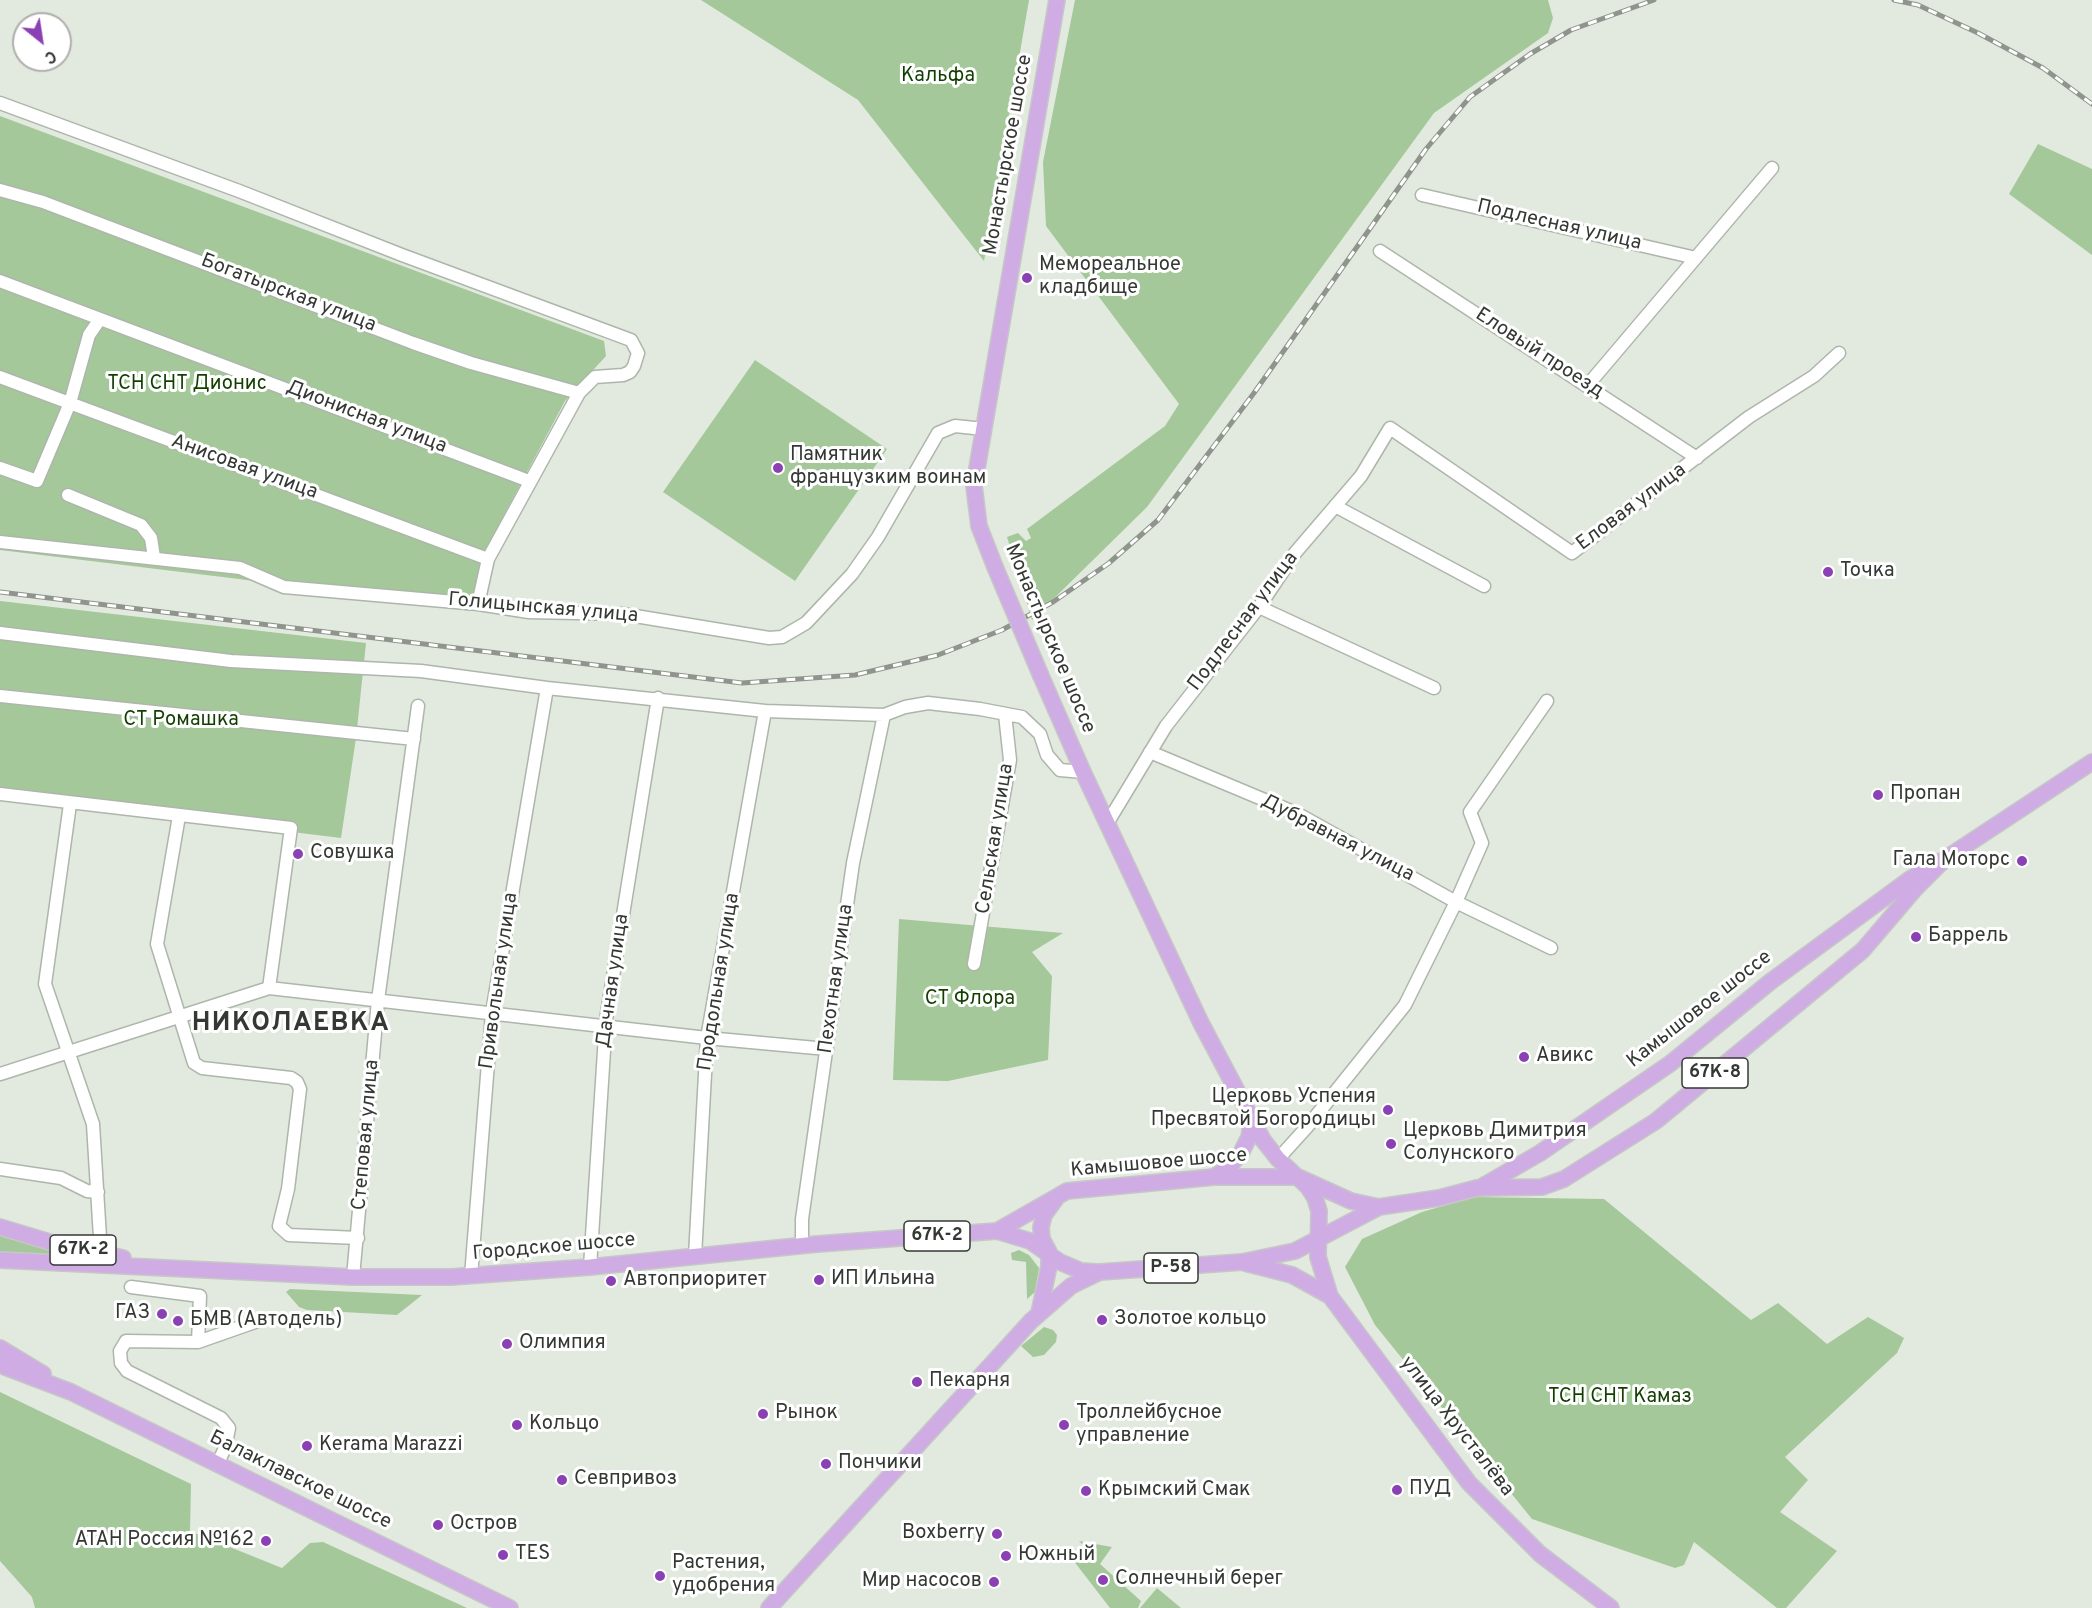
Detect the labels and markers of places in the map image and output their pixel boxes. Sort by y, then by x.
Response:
place label: Мемореальное кладбище [1039,254,1181,301]
marker: Мемореальное кладбище [1020,271,1034,285]
place label: Памятник французким воинам [790,444,986,491]
marker: Памятник французким воинам [771,461,785,475]
place label: Точка [1840,560,1895,584]
marker: Точка [1821,565,1835,579]
place label: Пропан [1890,783,1961,807]
marker: Пропан [1871,788,1885,802]
place label: Совушка [310,842,394,866]
marker: Совушка [291,847,305,861]
place label: Гала Моторс [1892,849,2010,873]
marker: Гала Моторс [2015,854,2029,868]
place label: Баррель [1928,925,2008,949]
marker: Баррель [1909,930,1923,944]
place label: Авикс [1536,1045,1594,1069]
marker: Авикс [1517,1050,1531,1064]
place label: Церковь Успения Пресвятой Богородицы [1151,1086,1376,1133]
marker: Церковь Успения Пресвятой Богородицы [1381,1103,1395,1117]
place label: Церковь Димитрия Солунского [1403,1120,1587,1167]
marker: Церковь Димитрия Солунского [1384,1137,1398,1151]
place label: ИП Ильина [831,1268,935,1292]
place label: Автоприоритет [623,1269,767,1293]
marker: ИП Ильина [812,1273,826,1287]
marker: Автоприоритет [604,1274,618,1288]
place label: ГАЗ [115,1302,150,1326]
marker: ГАЗ [155,1307,169,1321]
place label: Золотое кольцо [1114,1308,1266,1332]
place label: БМВ (Автодель) [190,1309,342,1333]
marker: Золотое кольцо [1095,1313,1109,1327]
marker: БМВ (Автодель) [171,1314,185,1328]
place label: Олимпия [519,1332,606,1356]
marker: Олимпия [500,1337,514,1351]
place label: Пекарня [929,1370,1010,1394]
marker: Пекарня [910,1375,924,1389]
place label: Рынок [775,1402,838,1426]
place label: Троллейбусное управление [1076,1402,1222,1449]
marker: Рынок [756,1407,770,1421]
place label: Кольцо [529,1413,599,1437]
marker: Кольцо [510,1418,524,1432]
marker: Троллейбусное управление [1057,1418,1071,1432]
place label: Kerama Marazzi [319,1434,463,1458]
marker: Kerama Marazzi [300,1439,314,1453]
place label: Пончики [838,1452,922,1476]
marker: Пончики [819,1457,833,1471]
place label: Севпривоз [574,1468,677,1492]
marker: Севпривоз [555,1473,569,1487]
place label: ПУД [1409,1478,1451,1502]
place label: Крымский Смак [1098,1479,1250,1503]
marker: ПУД [1390,1483,1404,1497]
marker: Крымский Смак [1079,1484,1093,1498]
place label: Остров [450,1513,518,1537]
marker: Остров [431,1518,445,1532]
place label: Boxberry [902,1522,985,1546]
marker: Boxberry [990,1527,1004,1541]
place label: АТАН Россия №162 [75,1529,254,1553]
marker: АТАН Россия №162 [259,1534,273,1548]
place label: TES [515,1543,550,1567]
place label: Южный [1018,1544,1095,1568]
marker: TES [496,1548,510,1562]
marker: Южный [999,1549,1013,1563]
place label: Растения, удобрения [672,1552,775,1599]
place label: Солнечный берег [1115,1568,1283,1592]
marker: Растения, удобрения [653,1569,667,1583]
place label: Мир насосов [862,1570,982,1594]
marker: Солнечный берег [1096,1573,1110,1587]
marker: Мир насосов [987,1575,1001,1589]

